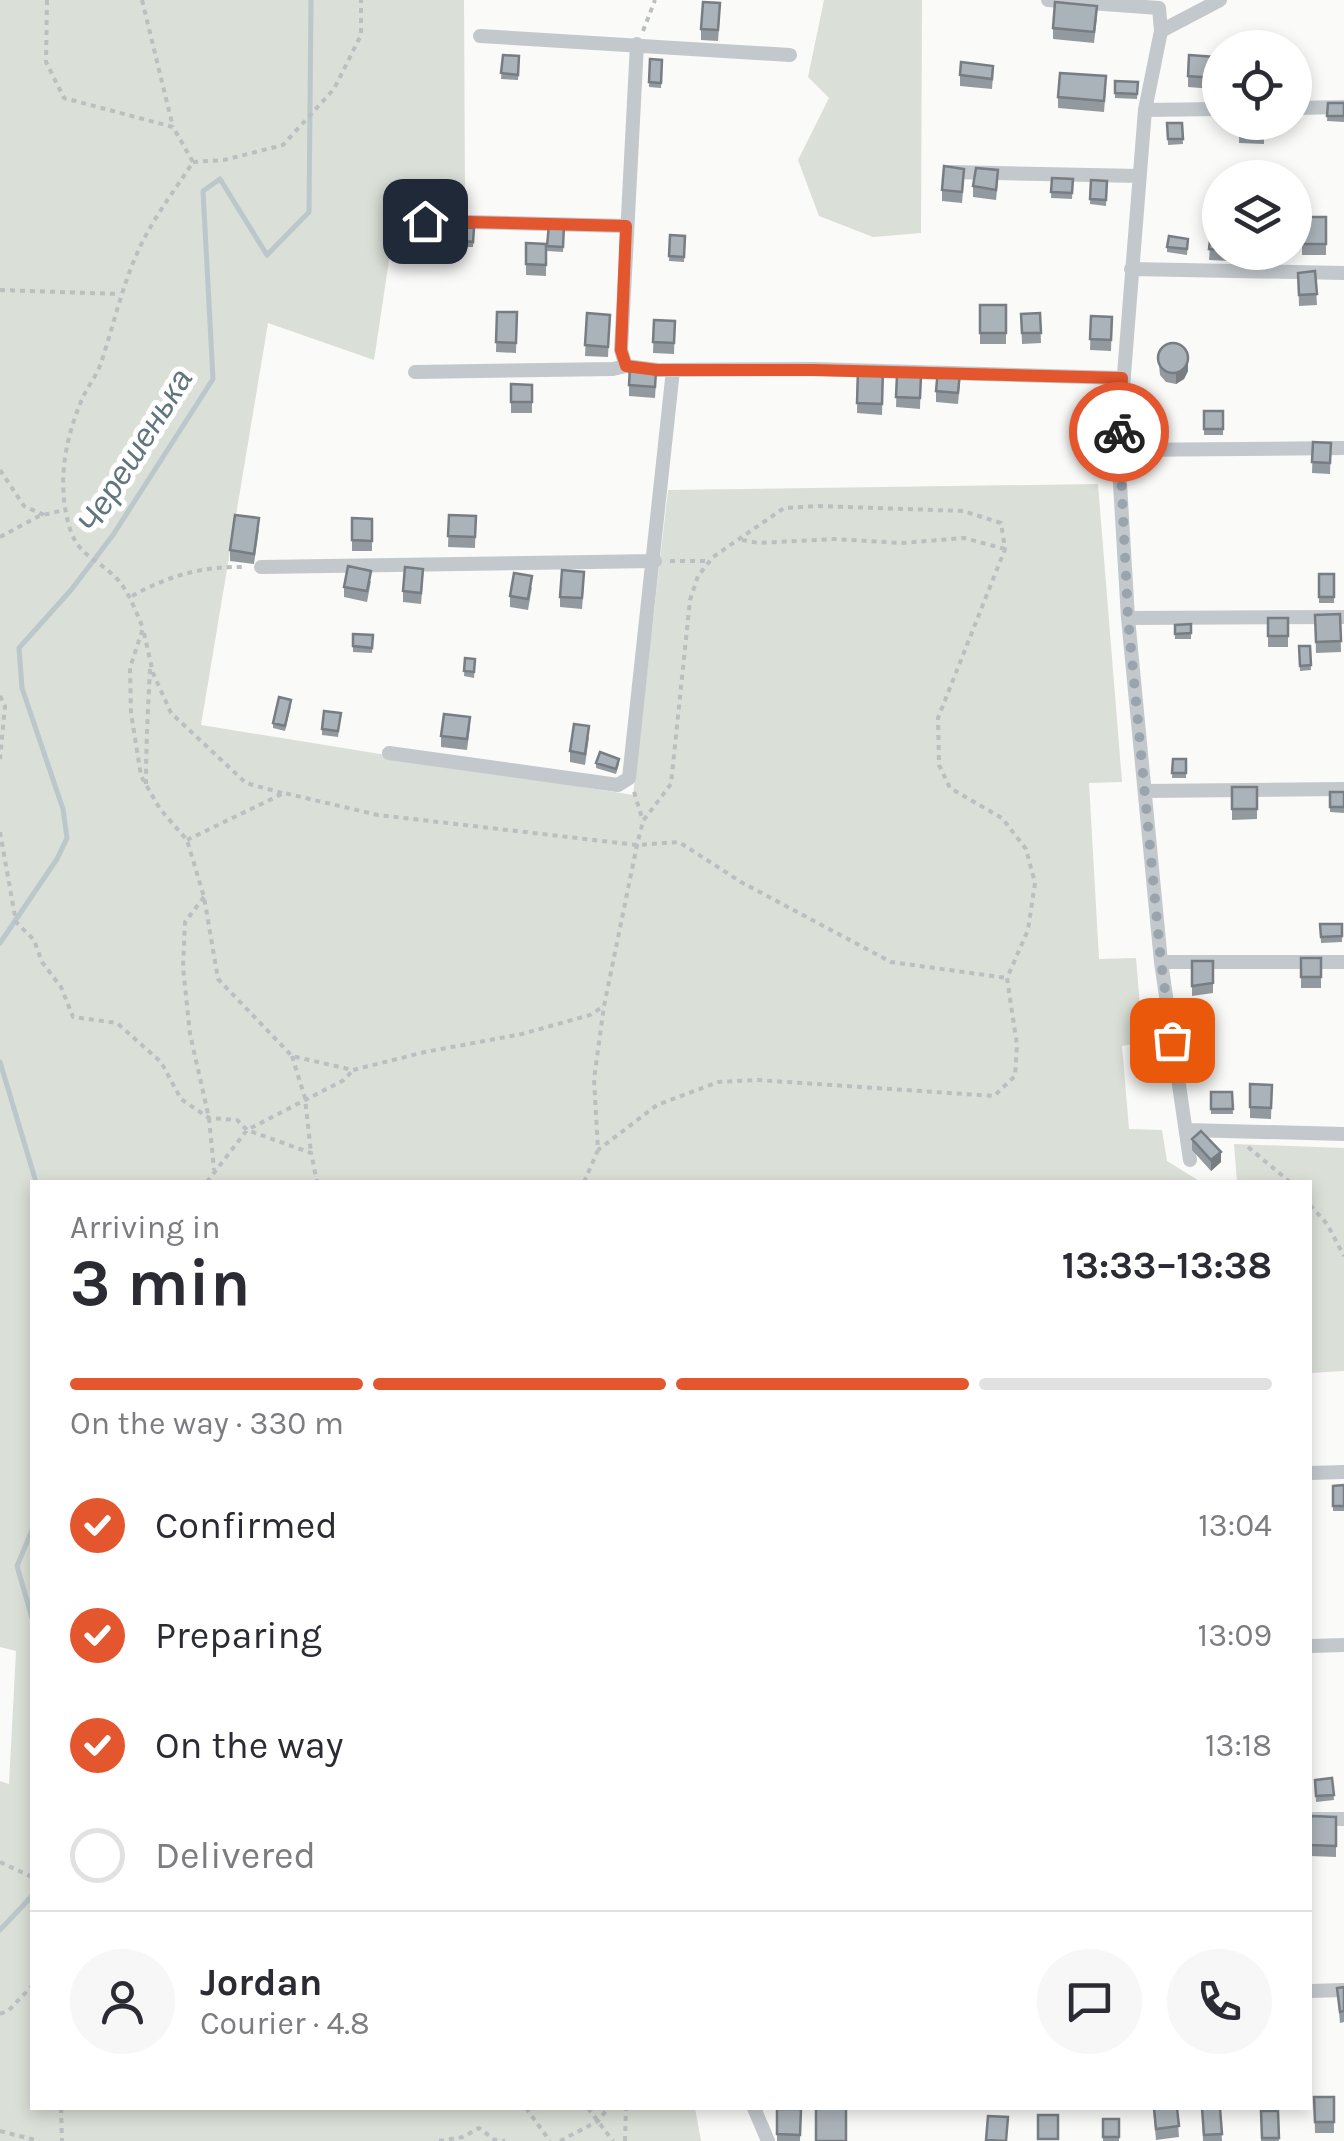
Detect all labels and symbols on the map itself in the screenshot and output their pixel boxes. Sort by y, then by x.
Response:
pin [383,179,468,264]
water label: Черешенька [70,362,200,540]
courier [1069,382,1169,482]
pin [1130,998,1215,1083]

